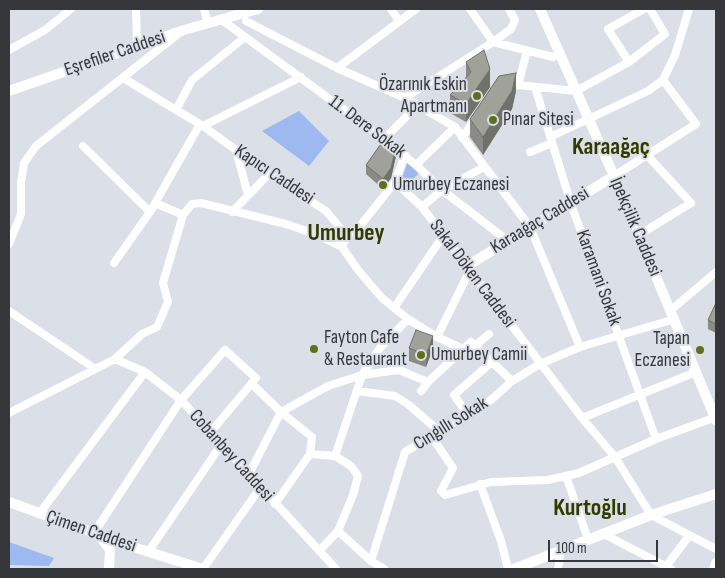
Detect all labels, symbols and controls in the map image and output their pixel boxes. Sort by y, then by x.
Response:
street label: Eşrefiler Caddesi [61,26,169,82]
place label: Özarınık Eskin Apartmanı [379,74,467,118]
street label: 11. Dere Sokak [324,90,410,164]
marker: Özarınık Eskin Apartmanı [471,90,483,102]
place label: Pınar Sitesi [503,109,574,131]
marker: Pınar Sitesi [487,114,499,126]
district label: Karaağaç [572,134,650,162]
street label: Kapıcı Caddesi [230,140,318,210]
place label: Umurbey Eczanesi [393,174,509,196]
street label: İpekçilik Caddesi [604,174,666,280]
marker: Umurbey Eczanesi [377,179,389,191]
street label: Karaağaç Caddesi [487,183,593,259]
street label: Sakal Döken Caddesi [424,215,520,333]
district label: Umurbey [308,220,384,248]
street label: Karamani Sokak [570,227,626,329]
place label: Fayton Cafe & Restaurant [324,327,407,371]
place label: Tapan Eczanesi [635,328,690,372]
marker: Fayton Cafe & Restaurant [308,343,320,355]
place label: Umurbey Camii [431,344,527,366]
marker: Tapan Eczanesi [694,344,706,356]
marker: Umurbey Camii [415,349,427,361]
street label: Cıngıllı Sokak [410,392,492,456]
street label: Cobanbey Caddesi [184,405,278,507]
district label: Kurtoğlu [553,495,627,523]
street label: Çimen Caddesi [43,506,139,558]
scale bar [550,530,660,562]
text: 100 m [556,539,587,558]

